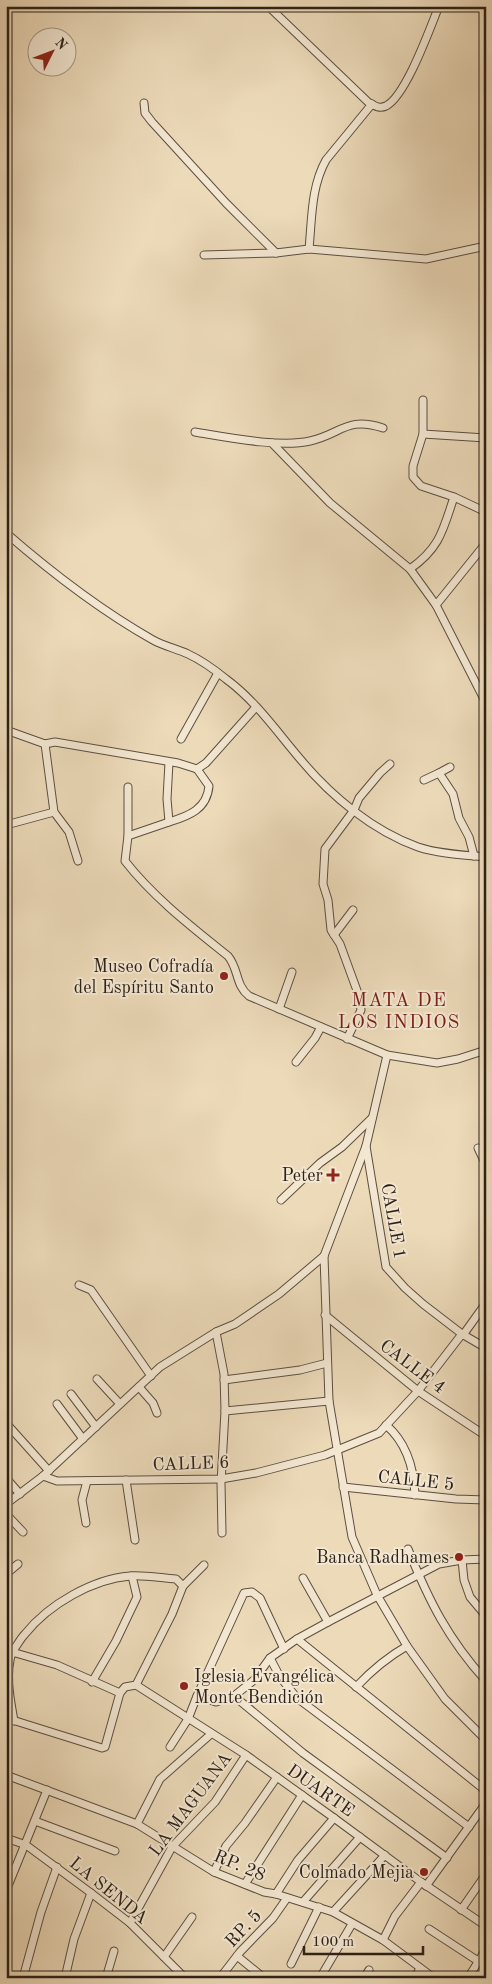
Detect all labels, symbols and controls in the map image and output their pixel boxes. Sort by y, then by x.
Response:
north arrow [28,28,78,78]
text: N [52,35,70,53]
place label: Museo Cofradía del Espíritu Santo [74,958,214,997]
marker: Museo Cofradía del Espíritu Santo [218,970,230,982]
district label: MATA DE LOS INDIOS [338,992,460,1033]
place label: Peter [281,1167,324,1185]
marker: Peter [327,1169,339,1181]
street label: CALLE 1 [377,1182,409,1261]
street label: CALLE 4 [376,1336,449,1397]
street label: CALLE 6 [152,1454,230,1474]
street label: CALLE 5 [377,1468,455,1494]
place label: Banca Radhames [316,1549,449,1567]
marker: Banca Radhames [453,1551,465,1563]
place label: Iglesia Evangélica Monte Bendición [194,1668,335,1707]
marker: Iglesia Evangélica Monte Bendición [178,1680,190,1692]
street label: LA MAGUANA [146,1749,236,1860]
street label: DUARTE [284,1761,357,1820]
street label: RP. 28 [211,1847,268,1885]
street label: LA SENDA [66,1854,151,1928]
place label: Colmado Mejia [299,1864,414,1882]
marker: Colmado Mejia [418,1866,430,1878]
street label: RP. 5 [222,1906,265,1951]
scale bar [304,1924,423,1956]
text: 100 m [312,1935,354,1950]

